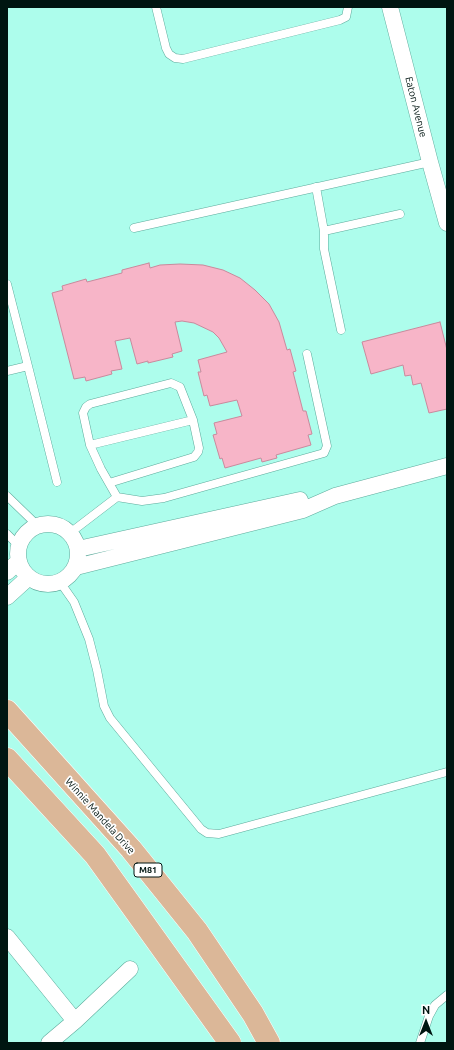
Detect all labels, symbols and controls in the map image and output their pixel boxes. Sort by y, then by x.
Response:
street label: Eaton Avenue [403,75,429,139]
street label: Winnie Mandela Drive [63,776,137,856]
road number: M81 [134,863,162,877]
north arrow [406,1002,446,1042]
text: N [422,1004,430,1016]

